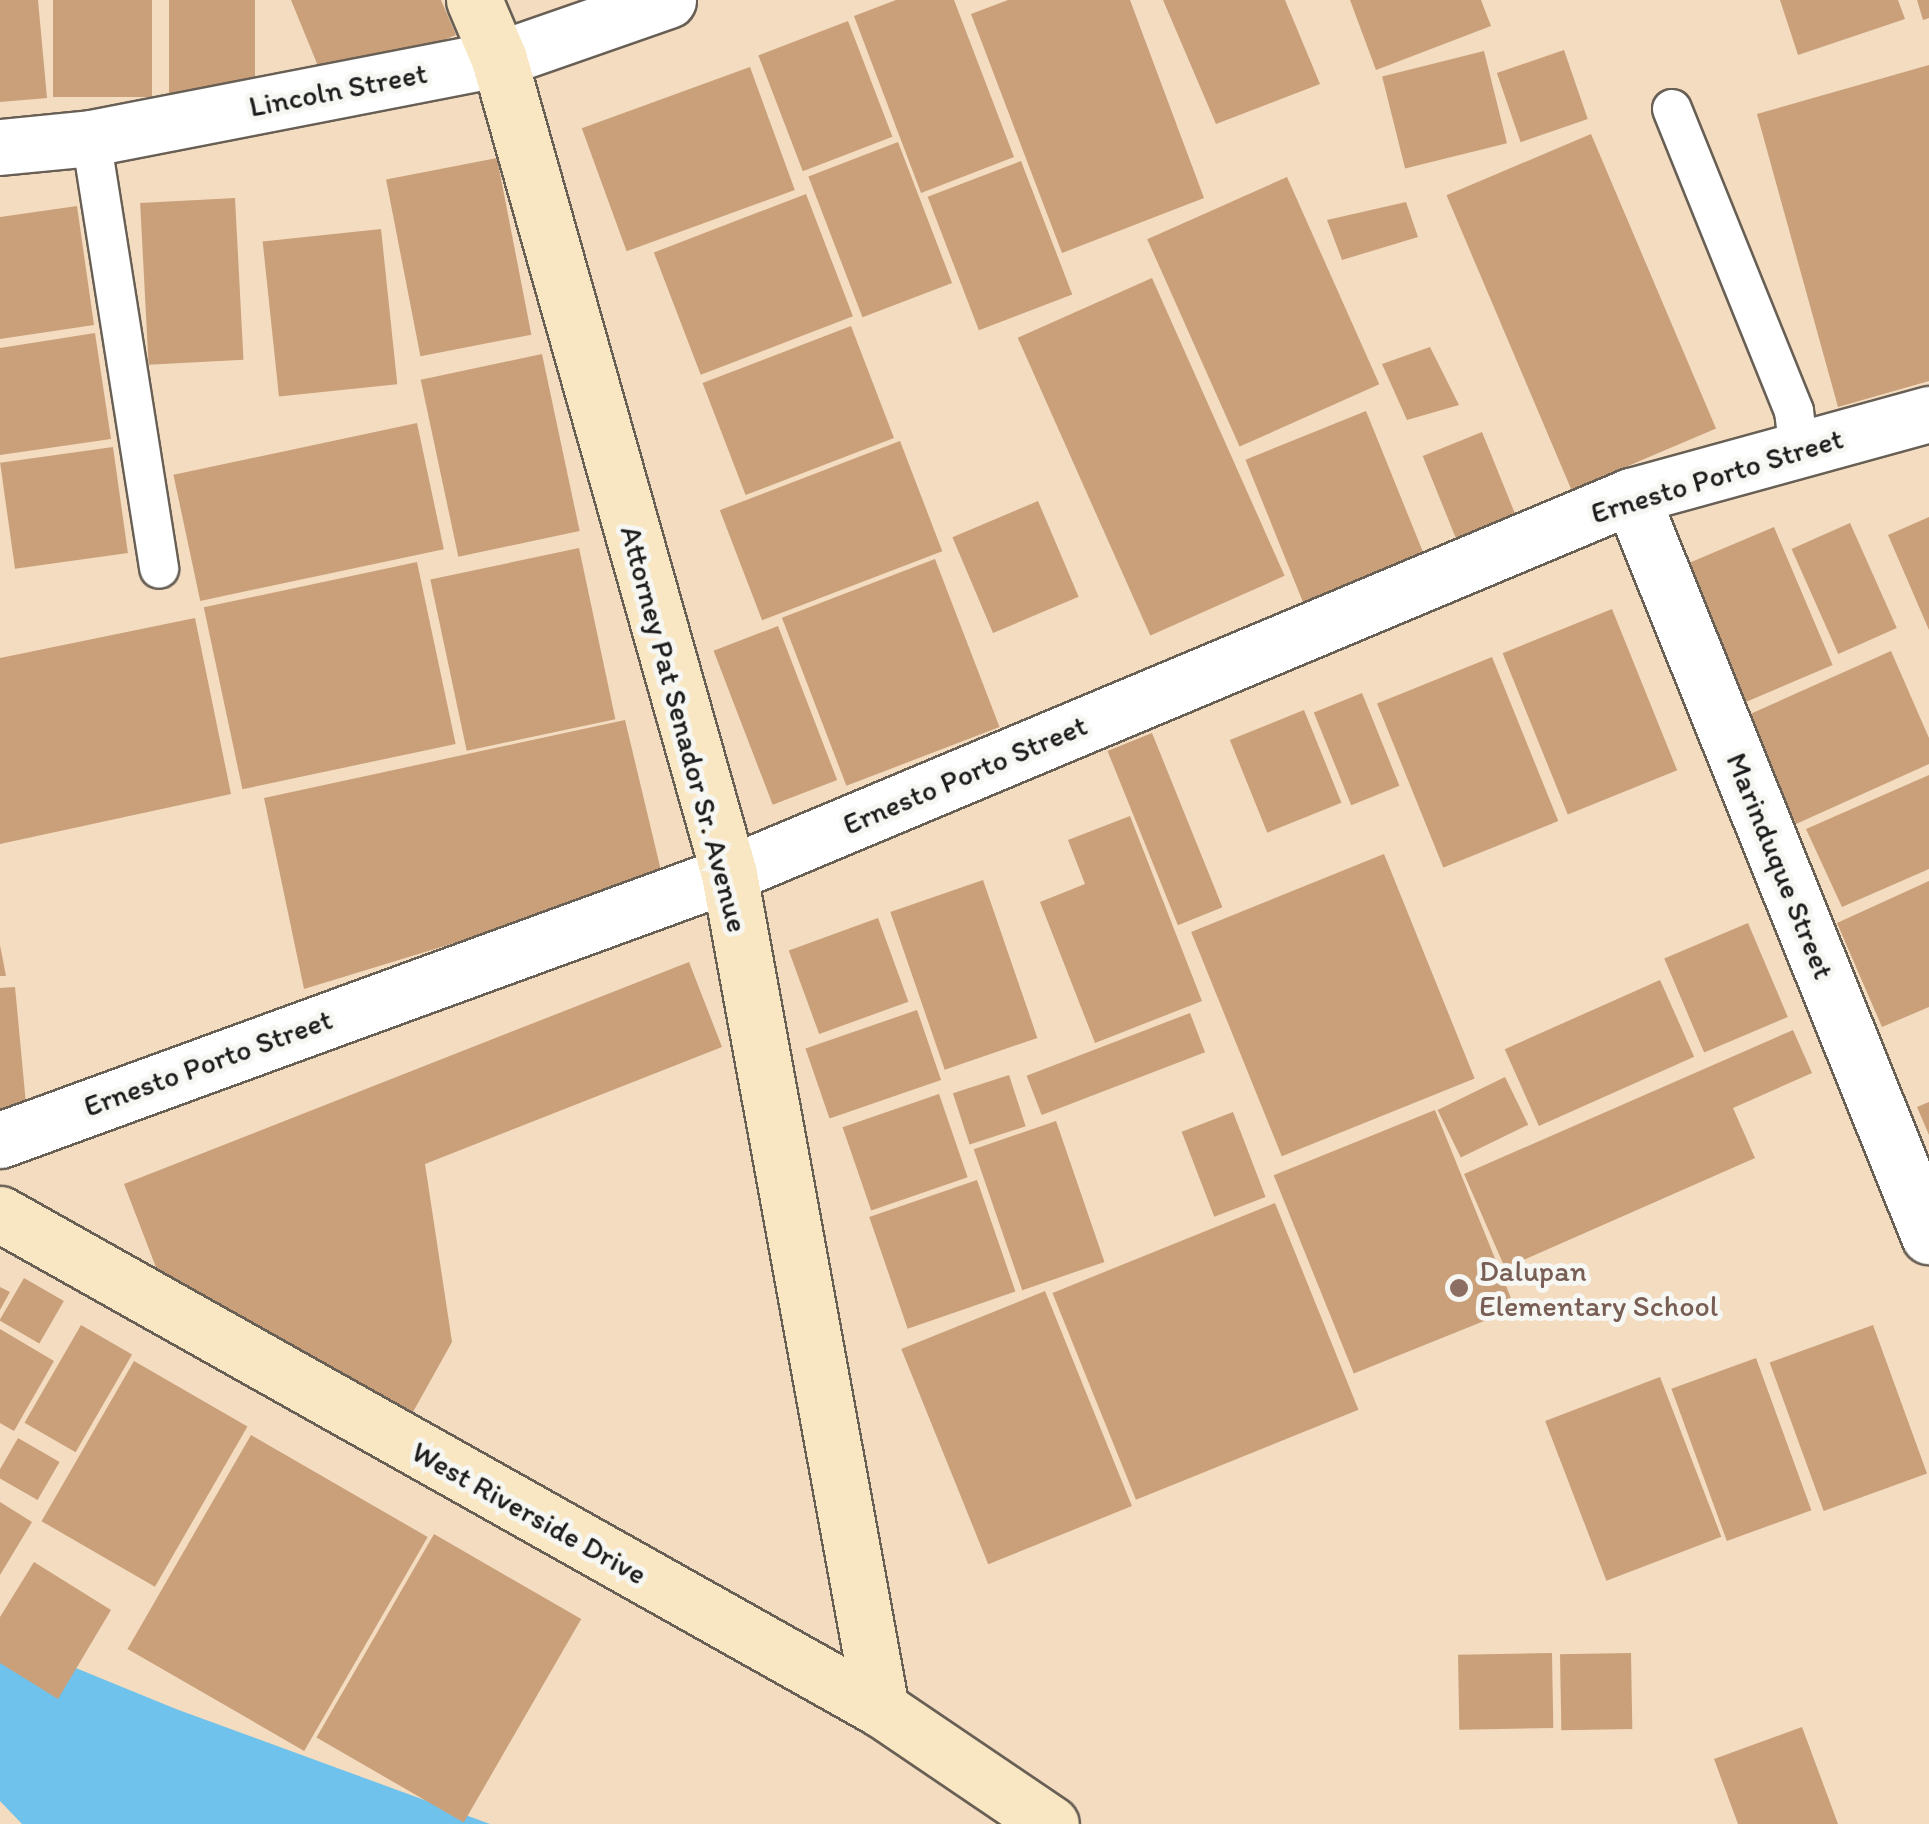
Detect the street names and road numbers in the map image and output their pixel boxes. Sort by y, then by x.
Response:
street label: Lincoln Street [246,55,430,125]
street label: Ernesto Porto Street [1587,421,1847,531]
street label: Attorney Pat Senador Sr. Avenue [612,522,756,936]
street label: Ernesto Porto Street [838,707,1092,843]
street label: Marinduque Street [1718,748,1842,984]
street label: Ernesto Porto Street [79,1001,337,1125]
street label: West Riverside Drive [406,1434,652,1592]

